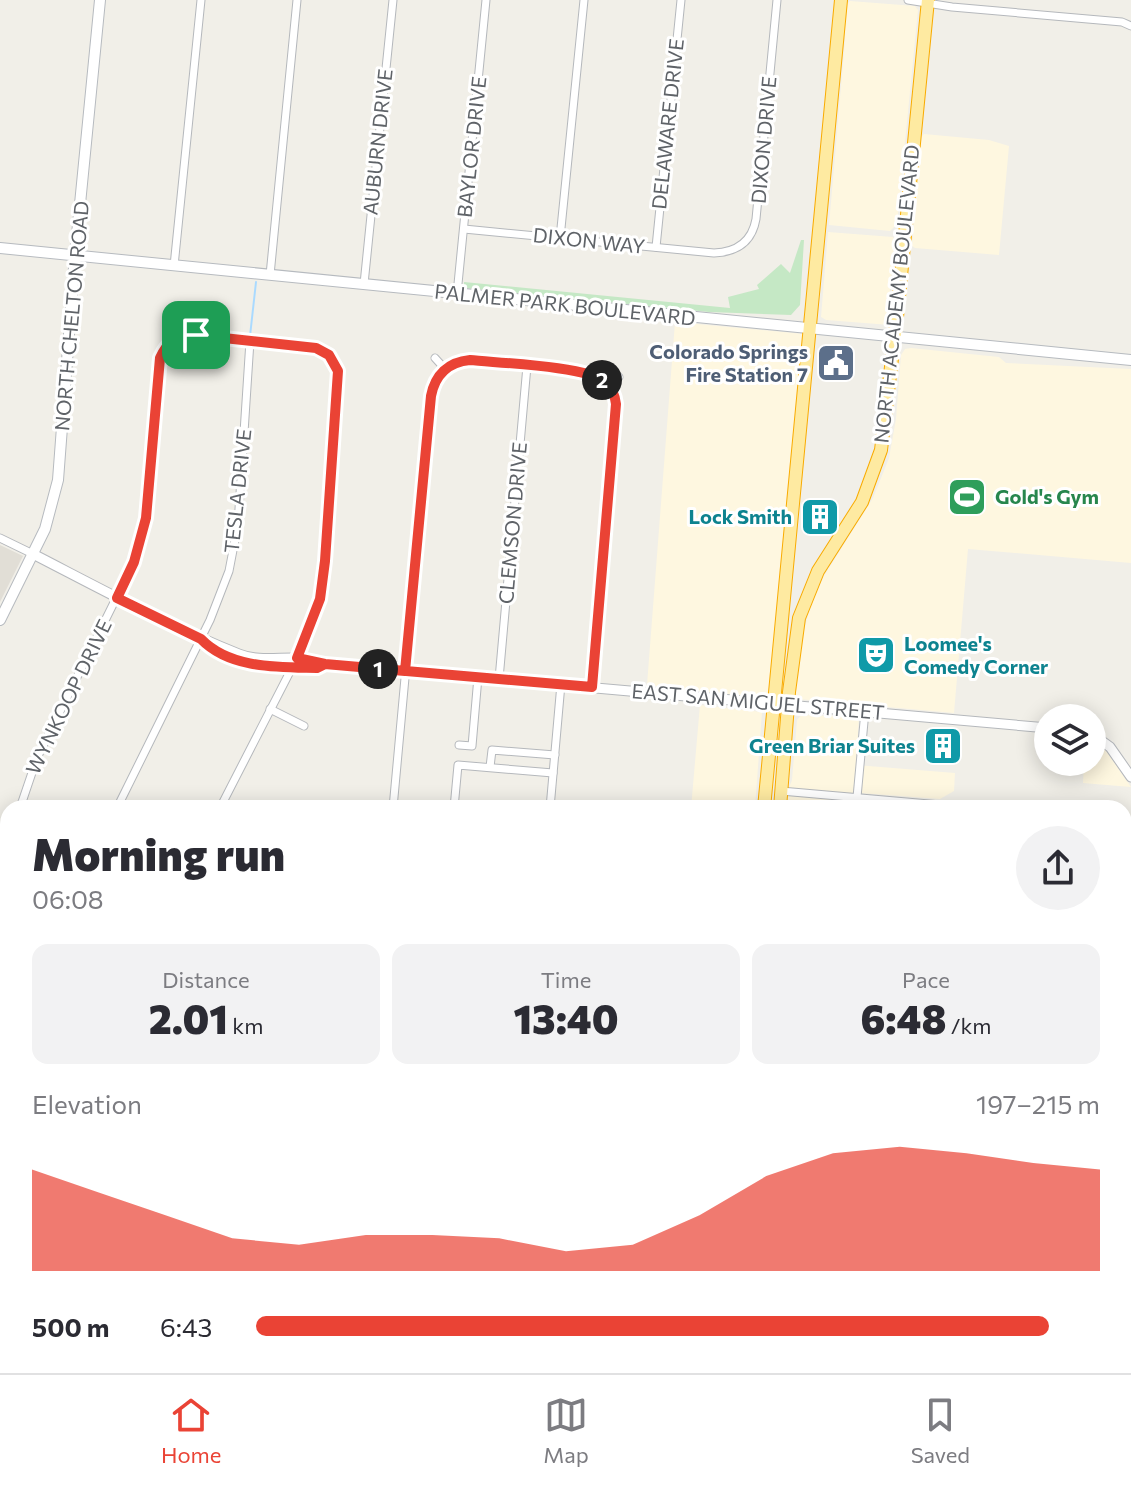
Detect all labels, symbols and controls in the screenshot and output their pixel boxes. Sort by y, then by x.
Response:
street label: DELAWARE DRIVE [646,37,688,210]
street label: AUBURN DRIVE [357,68,397,216]
street label: BAYLOR DRIVE [452,75,490,219]
street label: DIXON DRIVE [745,75,781,205]
street label: NORTH ACADEMY BOULEVARD [868,144,924,444]
street label: NORTH CHELTON ROAD [49,200,93,432]
street label: DIXON WAY [532,222,646,258]
street label: PALMER PARK BOULEVARD [433,278,697,330]
pin [162,301,230,369]
icon: arrive [174,313,218,357]
place label: Colorado Springs Fire Station 7 [649,339,808,386]
public building icon: Colorado Springs Fire Station 7 [815,342,857,384]
pin: 2 [582,360,622,400]
text: 2 [596,366,608,393]
street label: TESLA DRIVE [219,428,255,554]
street label: CLEMSON DRIVE [493,441,531,605]
sports icon: Gold's Gym [946,476,988,518]
place label: Gold's Gym [995,484,1099,508]
building icon: Lock Smith [799,496,841,538]
place label: Lock Smith [688,504,792,528]
street label: WYNKOOP DRIVE [20,615,116,778]
place label: Loomee's Comedy Corner [904,631,1048,678]
theatre icon: Loomee's Comedy Corner [855,634,897,676]
pin: 1 [358,649,398,689]
text: 1 [373,655,383,682]
street label: EAST SAN MIGUEL STREET [631,678,886,724]
map controls [1034,704,1106,776]
button: layers [1034,704,1106,776]
building icon: Green Briar Suites [922,725,964,767]
place label: Green Briar Suites [749,733,915,757]
text: Morning run [32,826,285,880]
button: share [1016,826,1100,910]
text: 06:08 [32,883,104,914]
text: Distance [162,966,250,993]
text: Time [541,966,591,993]
text: Pace [902,966,950,993]
text: 2.01 [149,993,228,1042]
text: 13:40 [513,993,619,1042]
text: 6:48 [860,993,946,1042]
text: km [228,1012,263,1039]
text: /km [946,1012,992,1039]
text: Elevation [32,1088,142,1119]
text: 197–215 m [976,1088,1100,1119]
text: 500 m [32,1311,109,1342]
text: 6:43 [160,1311,212,1342]
tab: Home [161,1393,221,1468]
tab: Map [543,1393,589,1468]
tab: Saved [911,1393,970,1468]

